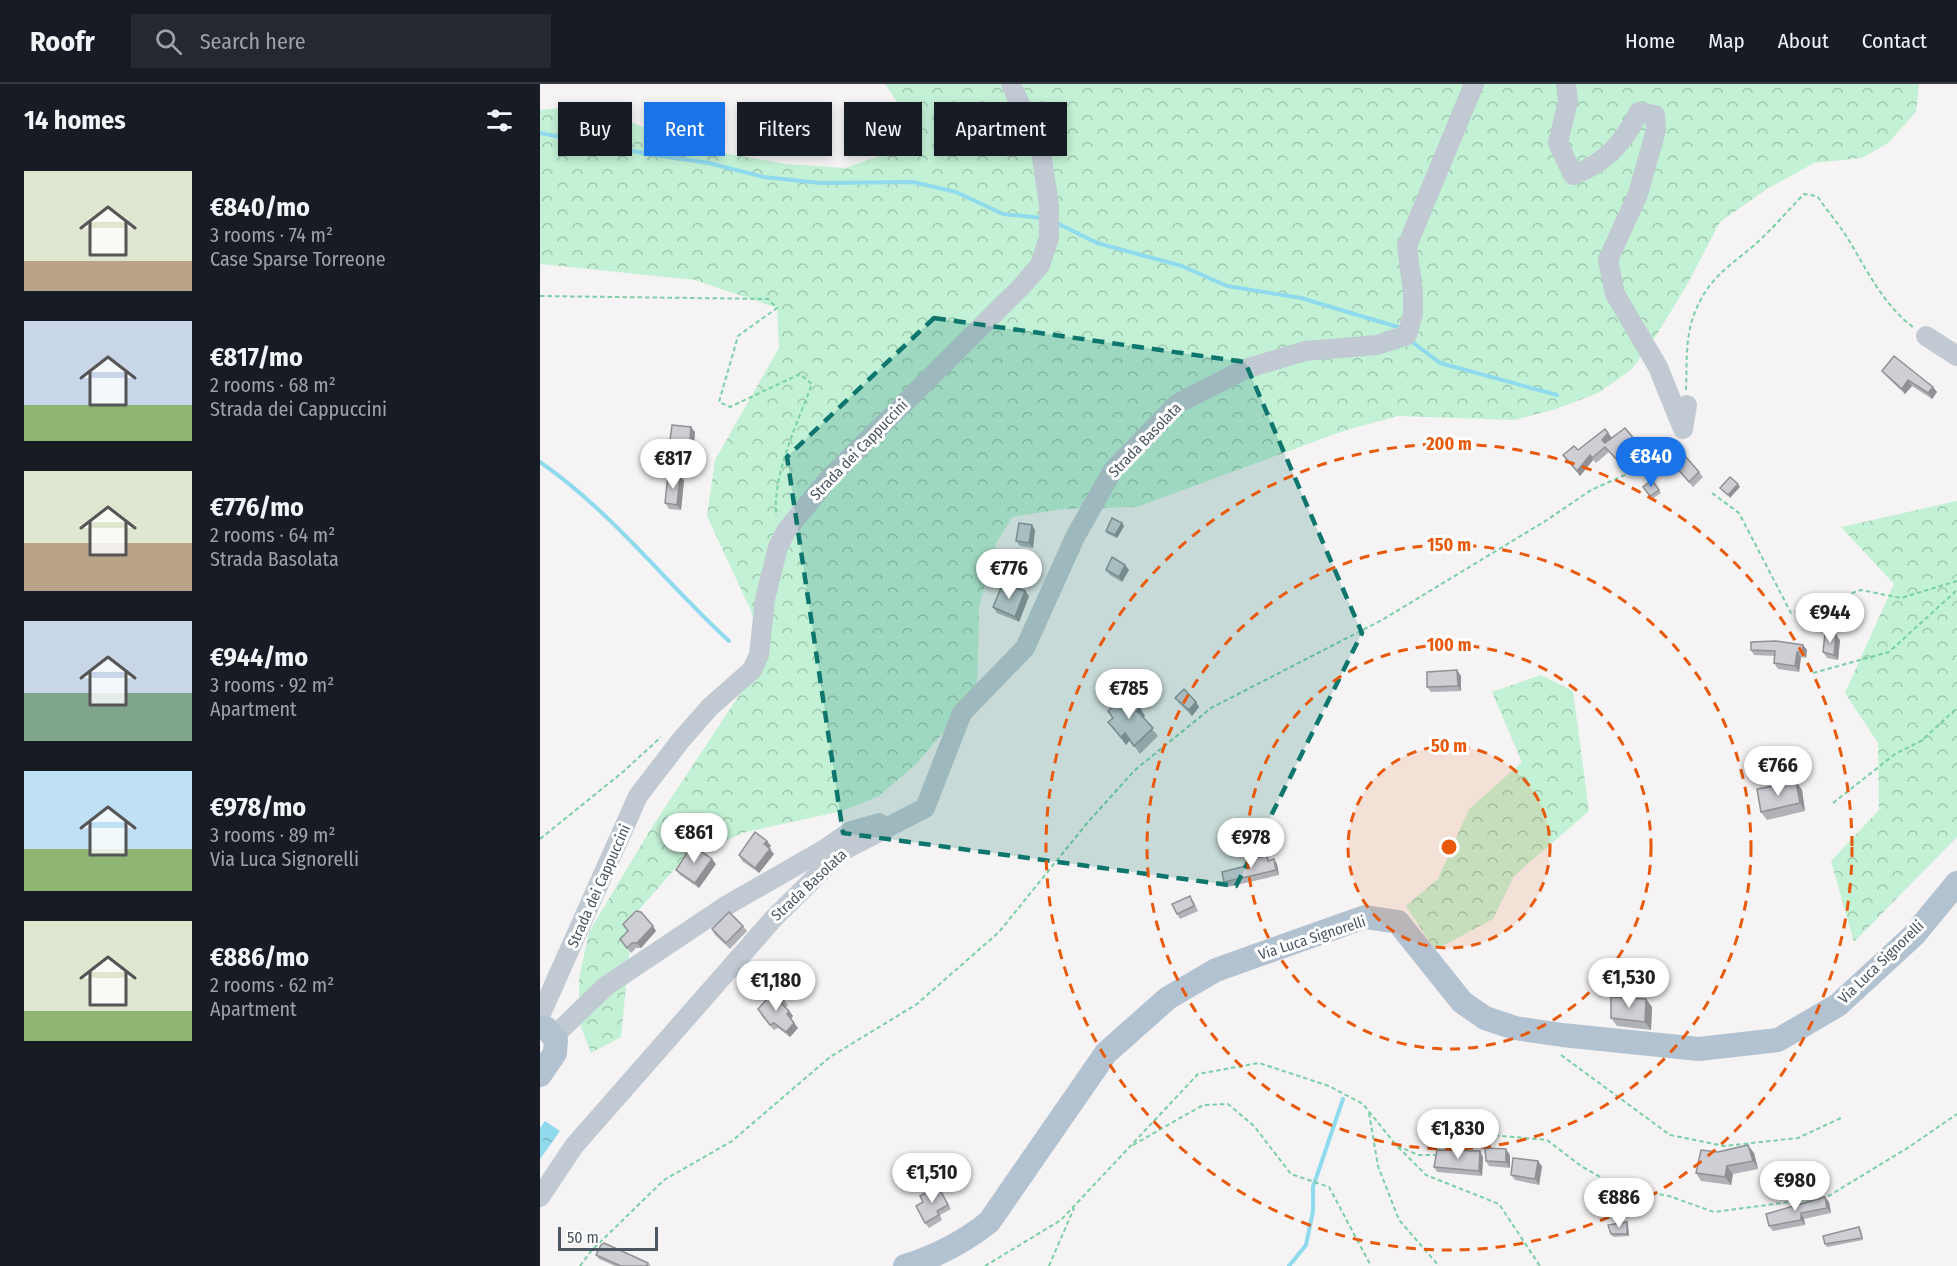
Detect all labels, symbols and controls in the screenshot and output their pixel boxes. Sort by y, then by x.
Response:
search box [131,14,551,68]
text: Roofr [30,25,95,58]
icon: search [152,25,185,58]
text: Search here [200,28,306,55]
text: Home [1625,28,1675,54]
text: Map [1708,28,1745,54]
text: About [1778,28,1829,54]
text: Contact [1862,28,1927,54]
chip: Buy [558,102,632,156]
chip: Rent [644,102,725,156]
chip: Filters [737,102,832,156]
chip: New [844,102,922,156]
chip: Apartment [934,102,1067,156]
icon: filters [483,104,516,137]
text: 14 homes [24,105,126,136]
text: €840/mo [210,192,310,223]
icon: home [72,195,144,267]
text: 3 rooms · 74 m² [210,223,333,247]
text: Case Sparse Torreone [210,247,386,271]
text: €817/mo [210,342,303,373]
icon: home [72,345,144,417]
text: 2 rooms · 68 m² [210,373,336,397]
street label: Strada dei Cappuccini [806,396,912,504]
text: Strada dei Cappuccini [210,397,387,421]
street label: Strada Basolata [1105,399,1185,481]
text: 200 m [1425,433,1472,455]
pin: €840 [1615,437,1687,488]
pin: €817 [637,439,709,490]
text: €840 [1630,444,1672,468]
text: €817 [654,446,692,470]
text: €776/mo [210,492,304,523]
icon: home [72,495,144,567]
text: 2 rooms · 64 m² [210,523,335,547]
text: 150 m [1427,534,1471,556]
text: Strada Basolata [210,547,339,571]
pin: €776 [973,549,1045,600]
text: €776 [990,556,1028,580]
pin: €944 [1794,593,1866,644]
text: €944 [1809,600,1851,624]
text: 100 m [1427,634,1471,656]
text: €944/mo [210,642,308,673]
icon: home [72,645,144,717]
pin: €785 [1093,669,1165,720]
text: 3 rooms · 92 m² [210,673,334,697]
text: €785 [1109,676,1149,700]
text: Apartment [210,697,297,721]
text: 50 m [1431,735,1467,757]
pin: €766 [1742,746,1814,797]
text: €766 [1758,753,1798,777]
text: €978/mo [210,792,306,823]
icon: home [72,795,144,867]
pin: €861 [658,813,730,864]
pin: €978 [1215,818,1287,869]
text: €861 [675,820,713,844]
street label: Strada dei Cappuccini [564,822,634,950]
text: 3 rooms · 89 m² [210,823,335,847]
text: €978 [1231,825,1271,849]
centre of rings [1439,837,1459,857]
street label: Strada Basolata [768,846,850,924]
text: Via Luca Signorelli [210,847,359,871]
street label: Via Luca Signorelli [1256,912,1368,964]
street label: Via Luca Signorelli [1835,917,1927,1007]
text: €886/mo [210,942,309,973]
icon: home [72,945,144,1017]
pin: €1,530 [1580,958,1678,1009]
pin: €1,180 [727,961,825,1012]
text: €1,530 [1602,965,1656,989]
text: €1,180 [750,968,802,992]
text: 2 rooms · 62 m² [210,973,334,997]
text: Apartment [210,997,297,1021]
pin: €1,830 [1409,1109,1507,1160]
text: €1,830 [1431,1116,1485,1140]
pin: €1,510 [883,1153,981,1204]
text: €1,510 [906,1160,958,1184]
pin: €980 [1759,1161,1831,1212]
text: €980 [1774,1168,1816,1192]
pin: €886 [1583,1178,1655,1229]
text: €886 [1598,1185,1640,1209]
scale bar [558,1224,658,1252]
text: 50 m [567,1228,599,1247]

